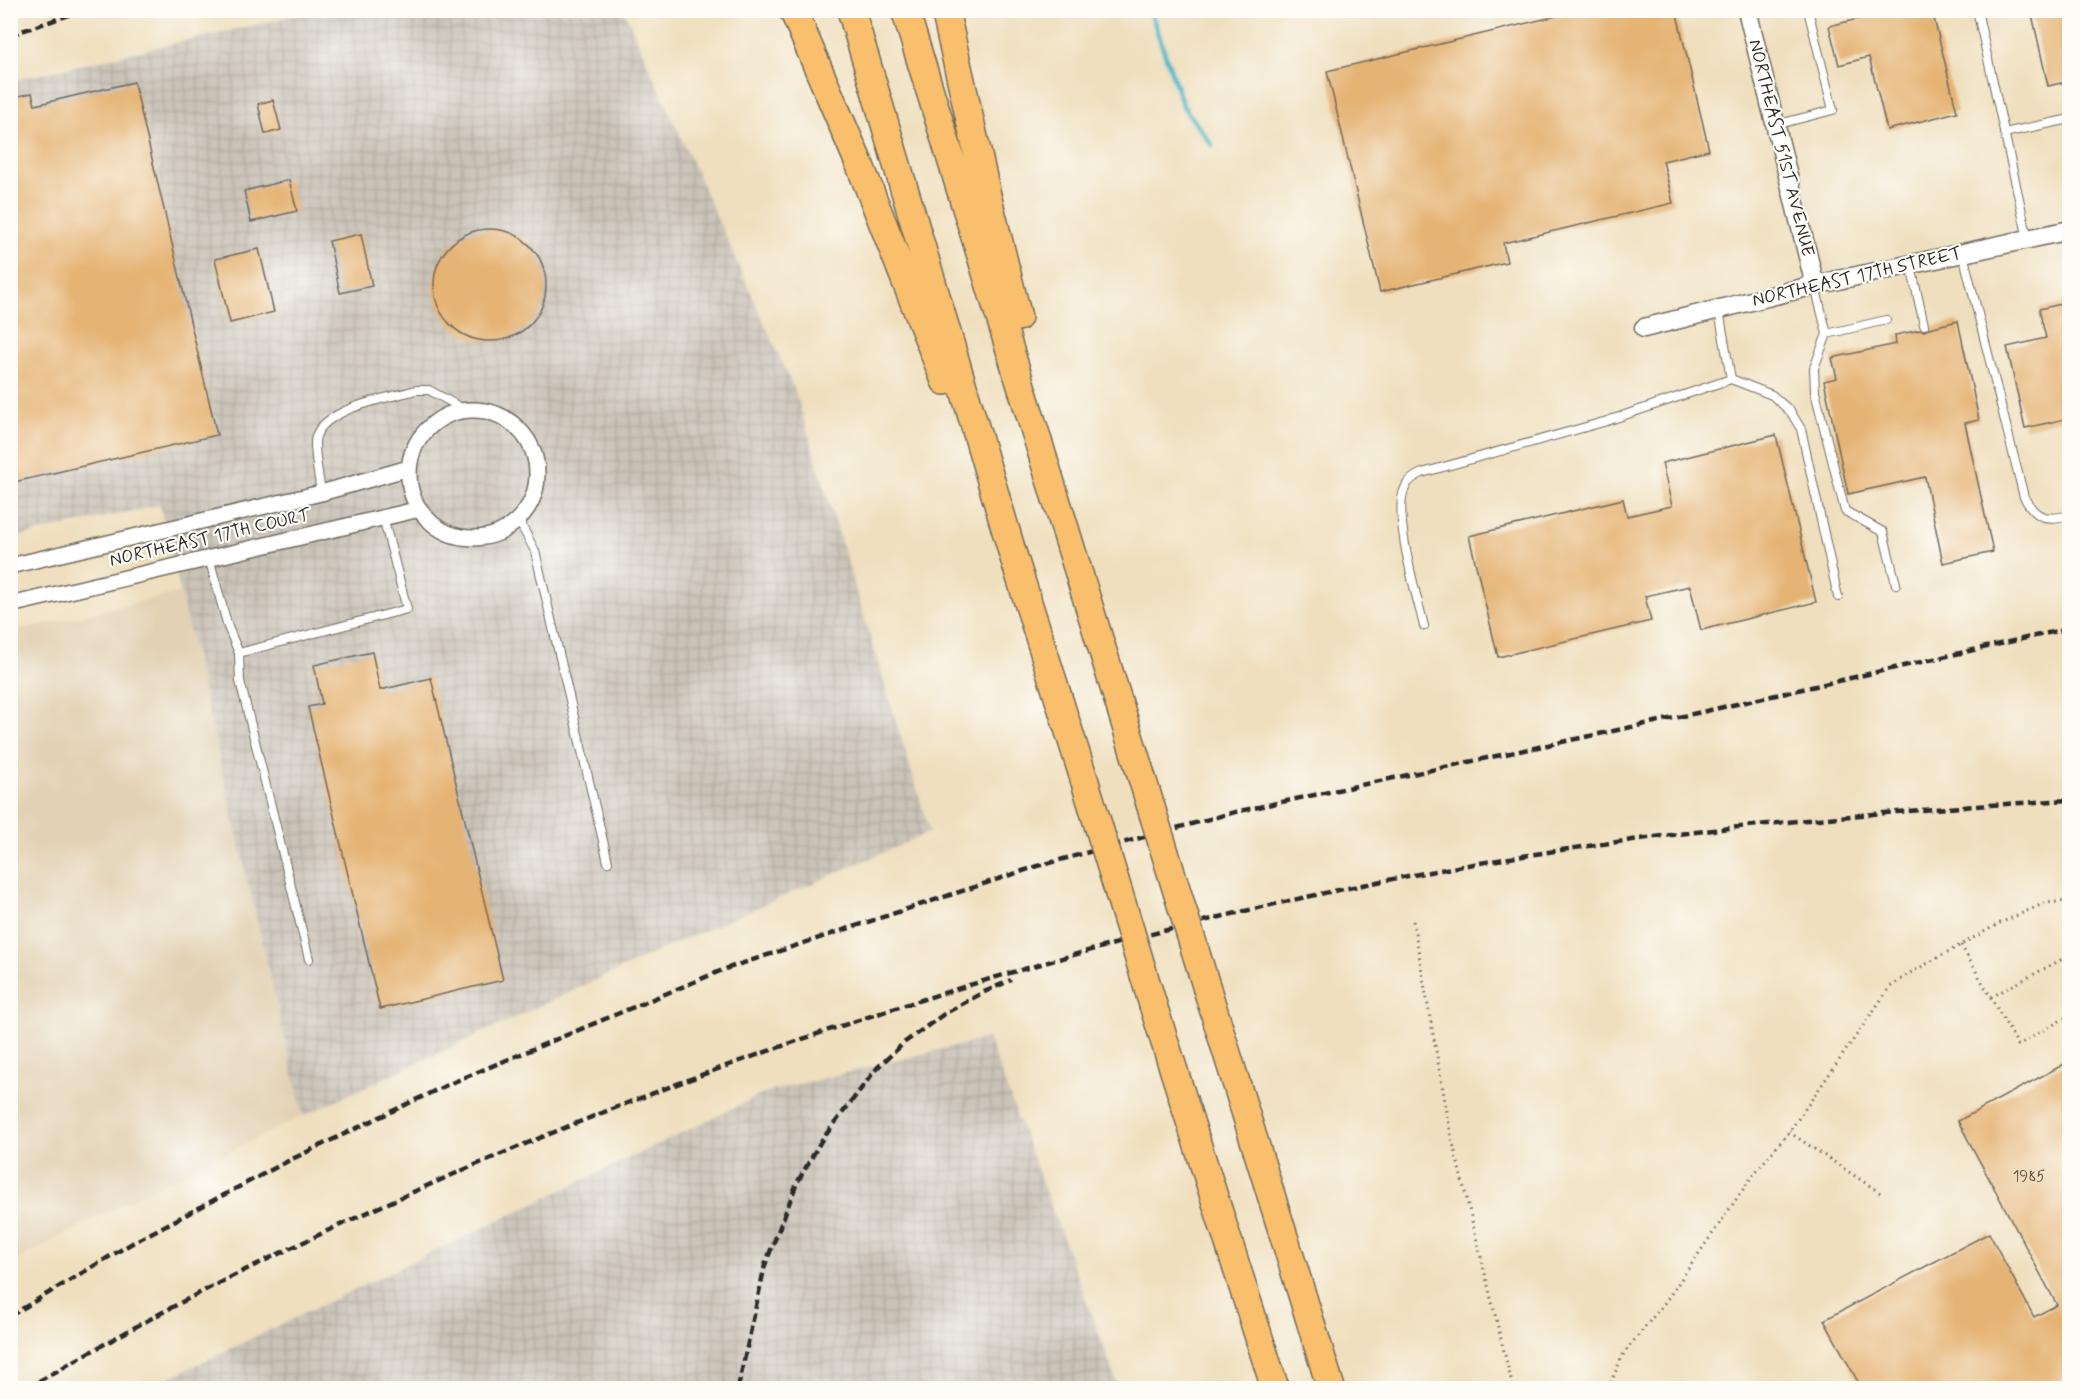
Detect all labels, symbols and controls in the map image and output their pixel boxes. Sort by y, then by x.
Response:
street label: NORTHEAST 51ST AVENUE [1742,37,1820,259]
street label: NORTHEAST 17TH STREET [1750,241,1964,313]
street label: NORTHEAST 17TH COURT [107,503,314,573]
house number: 1985 [2013,1167,2045,1187]

